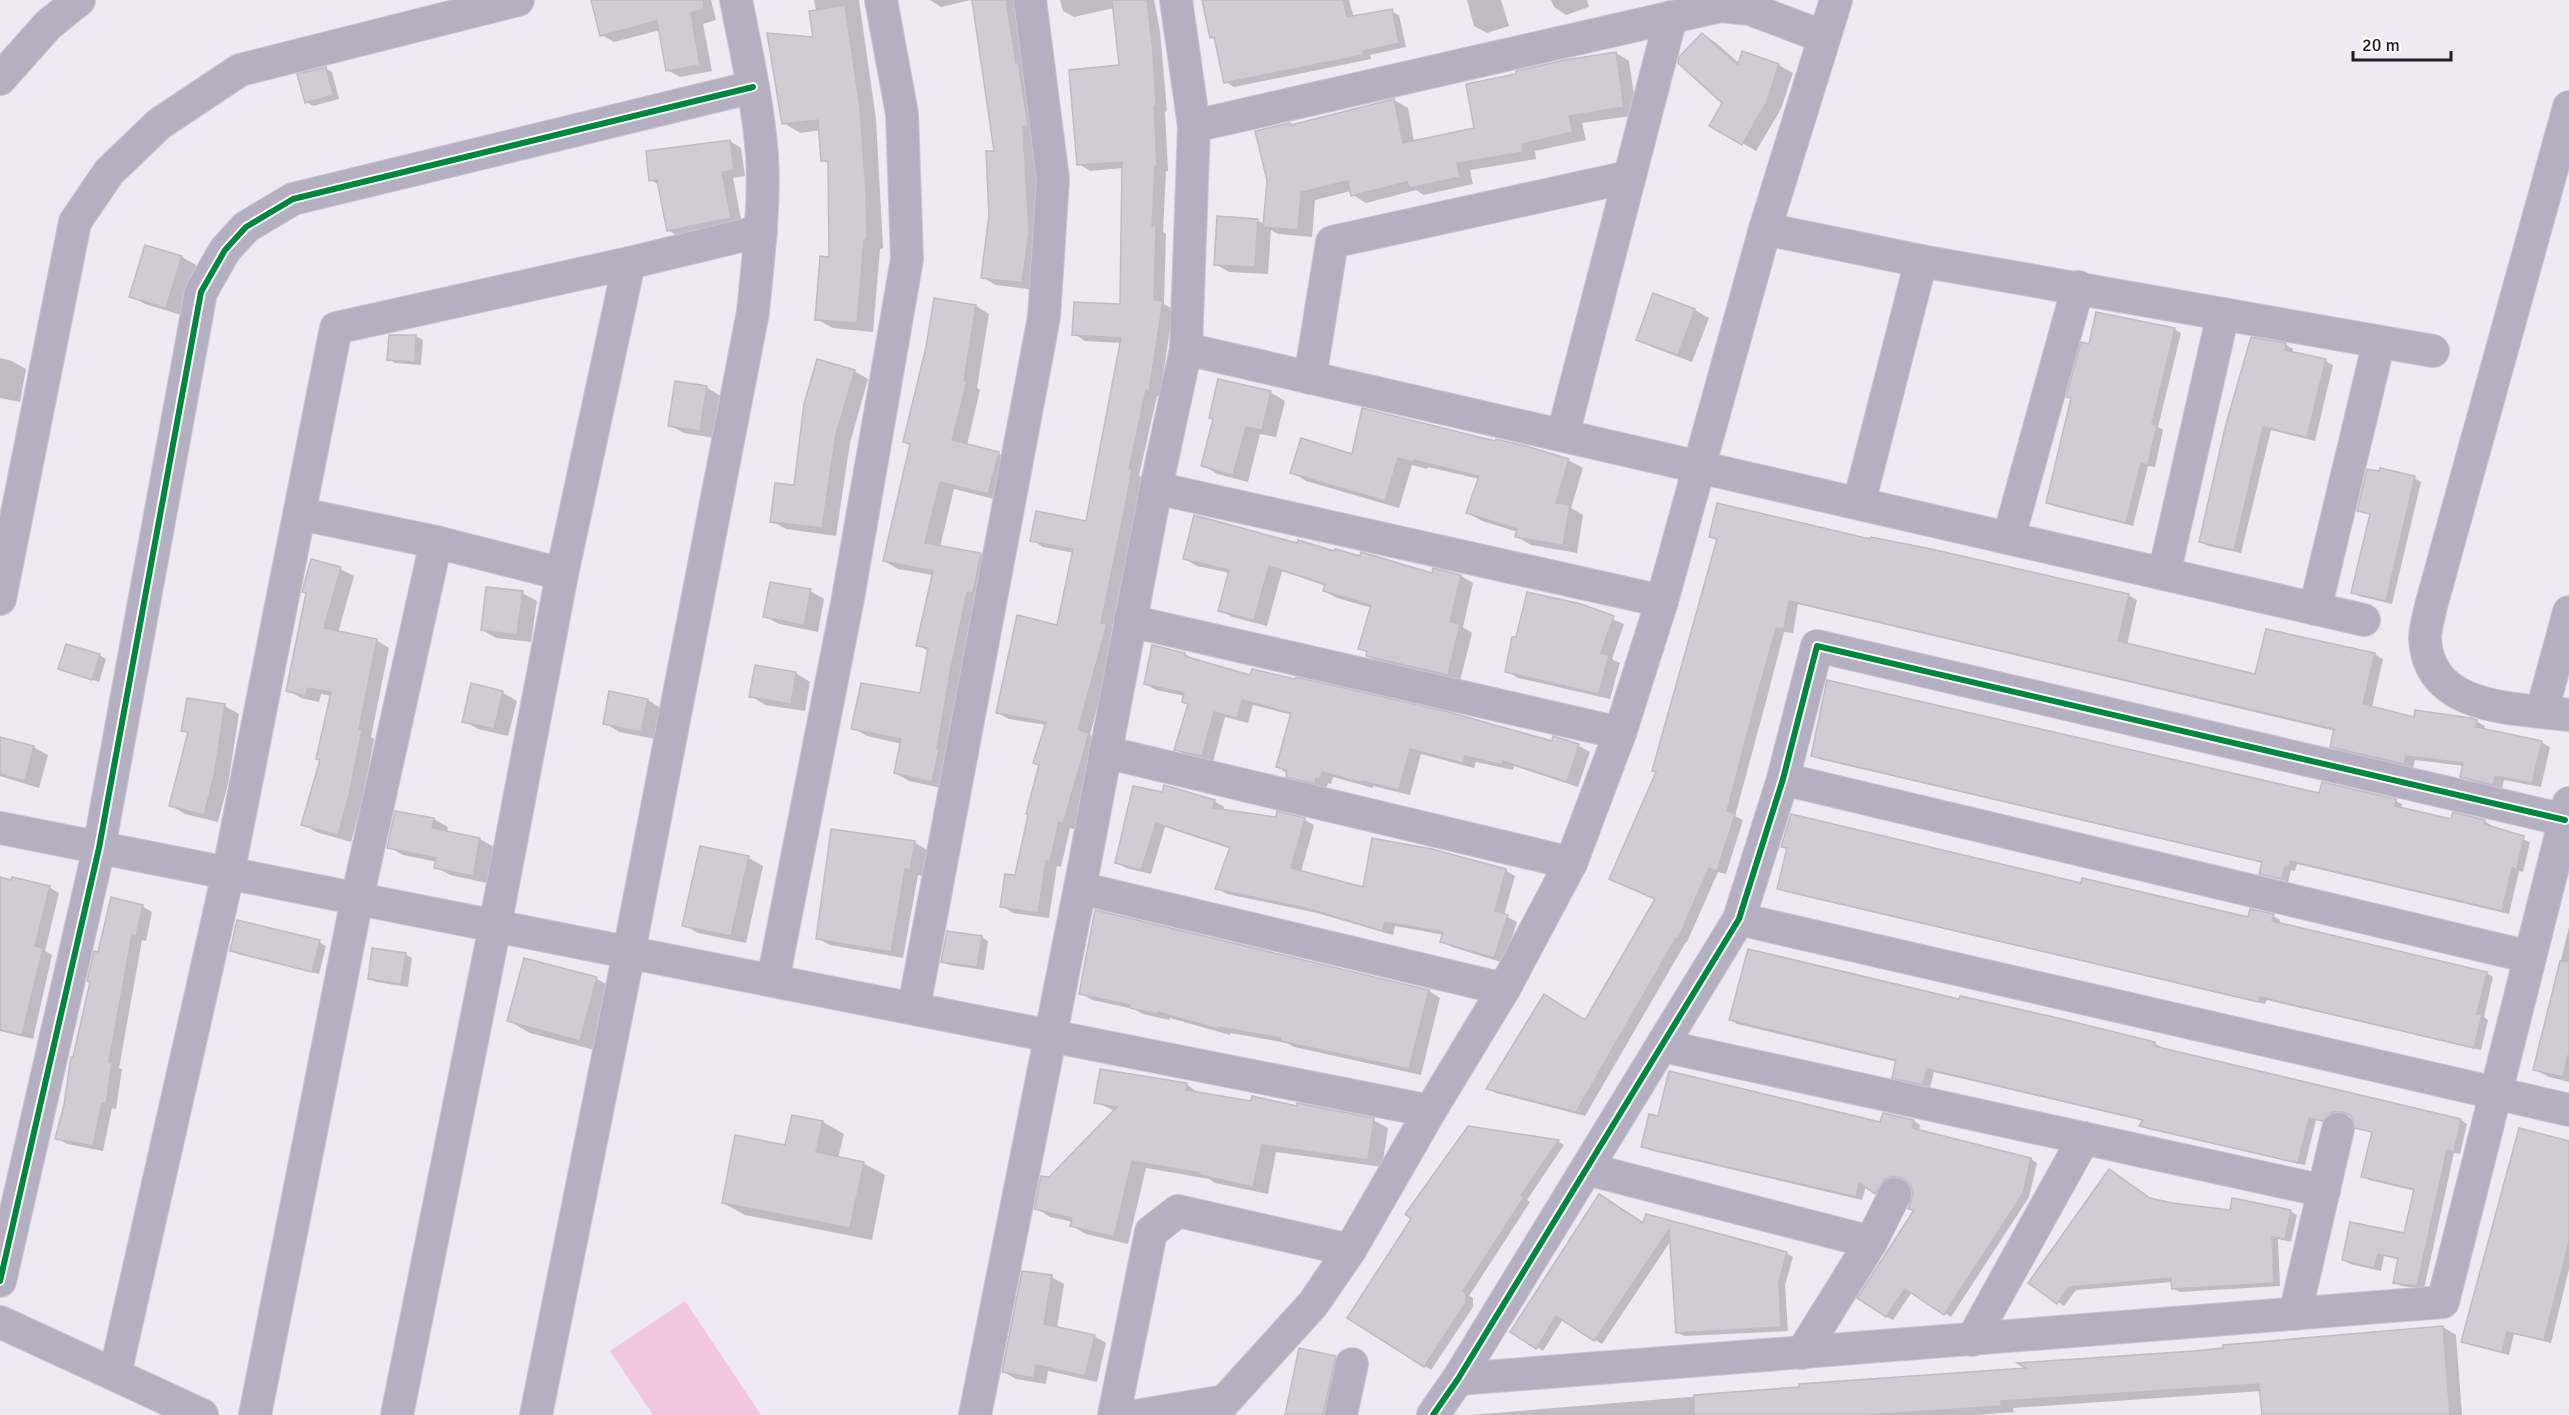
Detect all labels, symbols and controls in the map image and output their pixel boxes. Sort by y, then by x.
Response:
scale bar [2353,24,2450,62]
text: 20 m [2362,34,2400,56]

